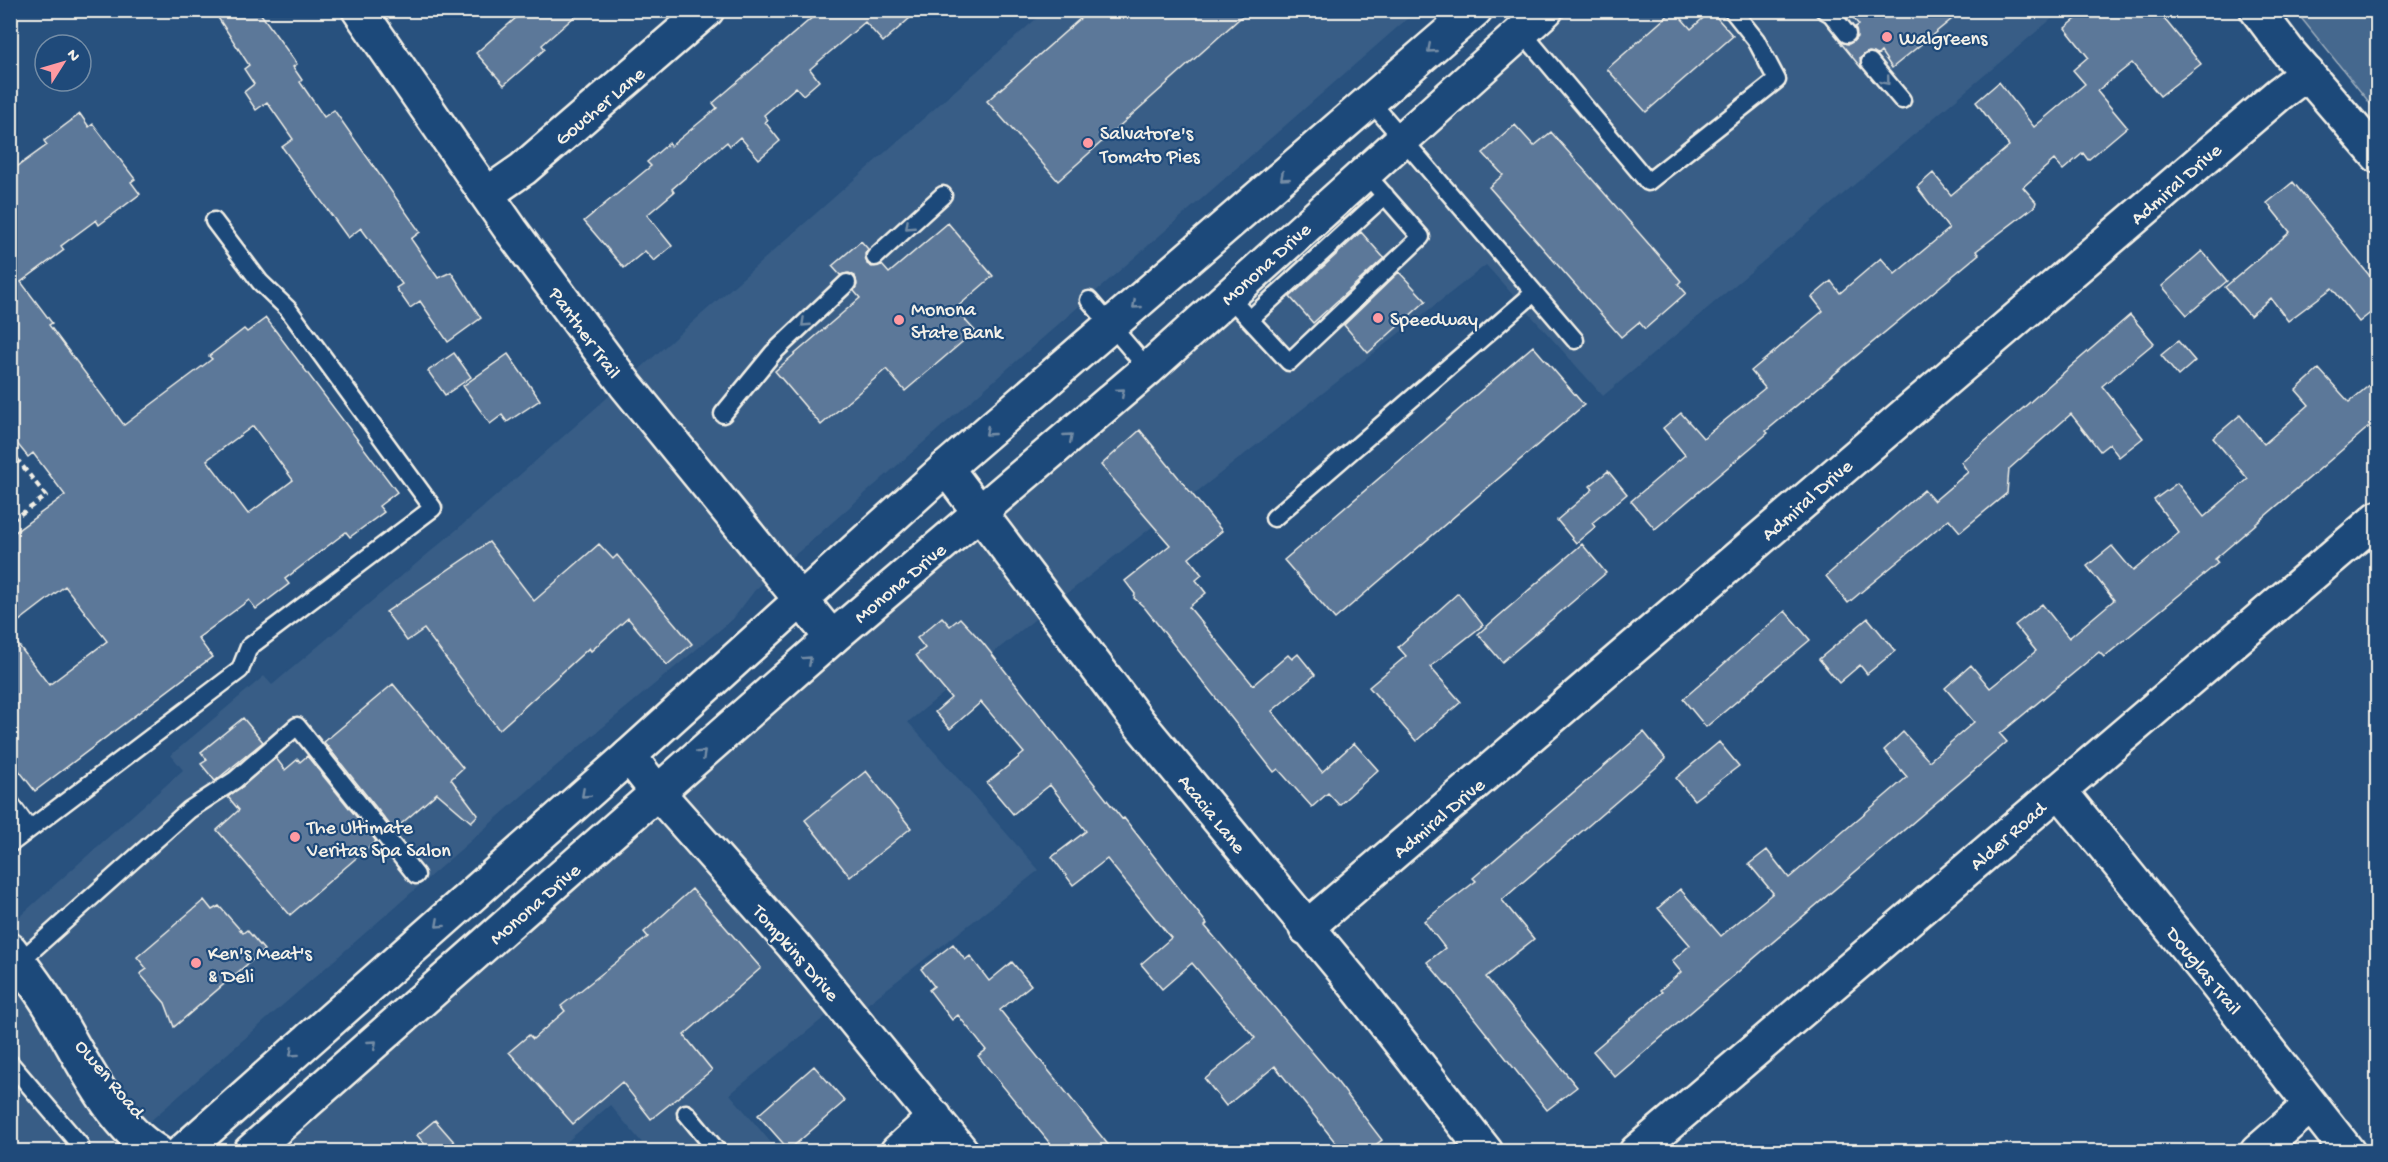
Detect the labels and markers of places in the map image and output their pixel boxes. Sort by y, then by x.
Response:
place label: Walgreens [1899,29,1988,52]
marker: Walgreens [1880,30,1894,44]
place label: Salvatore's Tomato Pies [1099,124,1200,170]
marker: Salvatore's Tomato Pies [1081,136,1095,150]
place label: Monona State Bank [911,300,1005,346]
place label: Speedway [1390,310,1478,333]
marker: Speedway [1371,311,1385,325]
marker: Monona State Bank [892,313,906,327]
place label: The Ultimate Veritas Spa Salon [306,818,451,864]
marker: The Ultimate Veritas Spa Salon [288,830,302,844]
place label: Ken's Meat's & Deli [208,944,313,990]
marker: Ken's Meat's & Deli [189,956,203,970]

